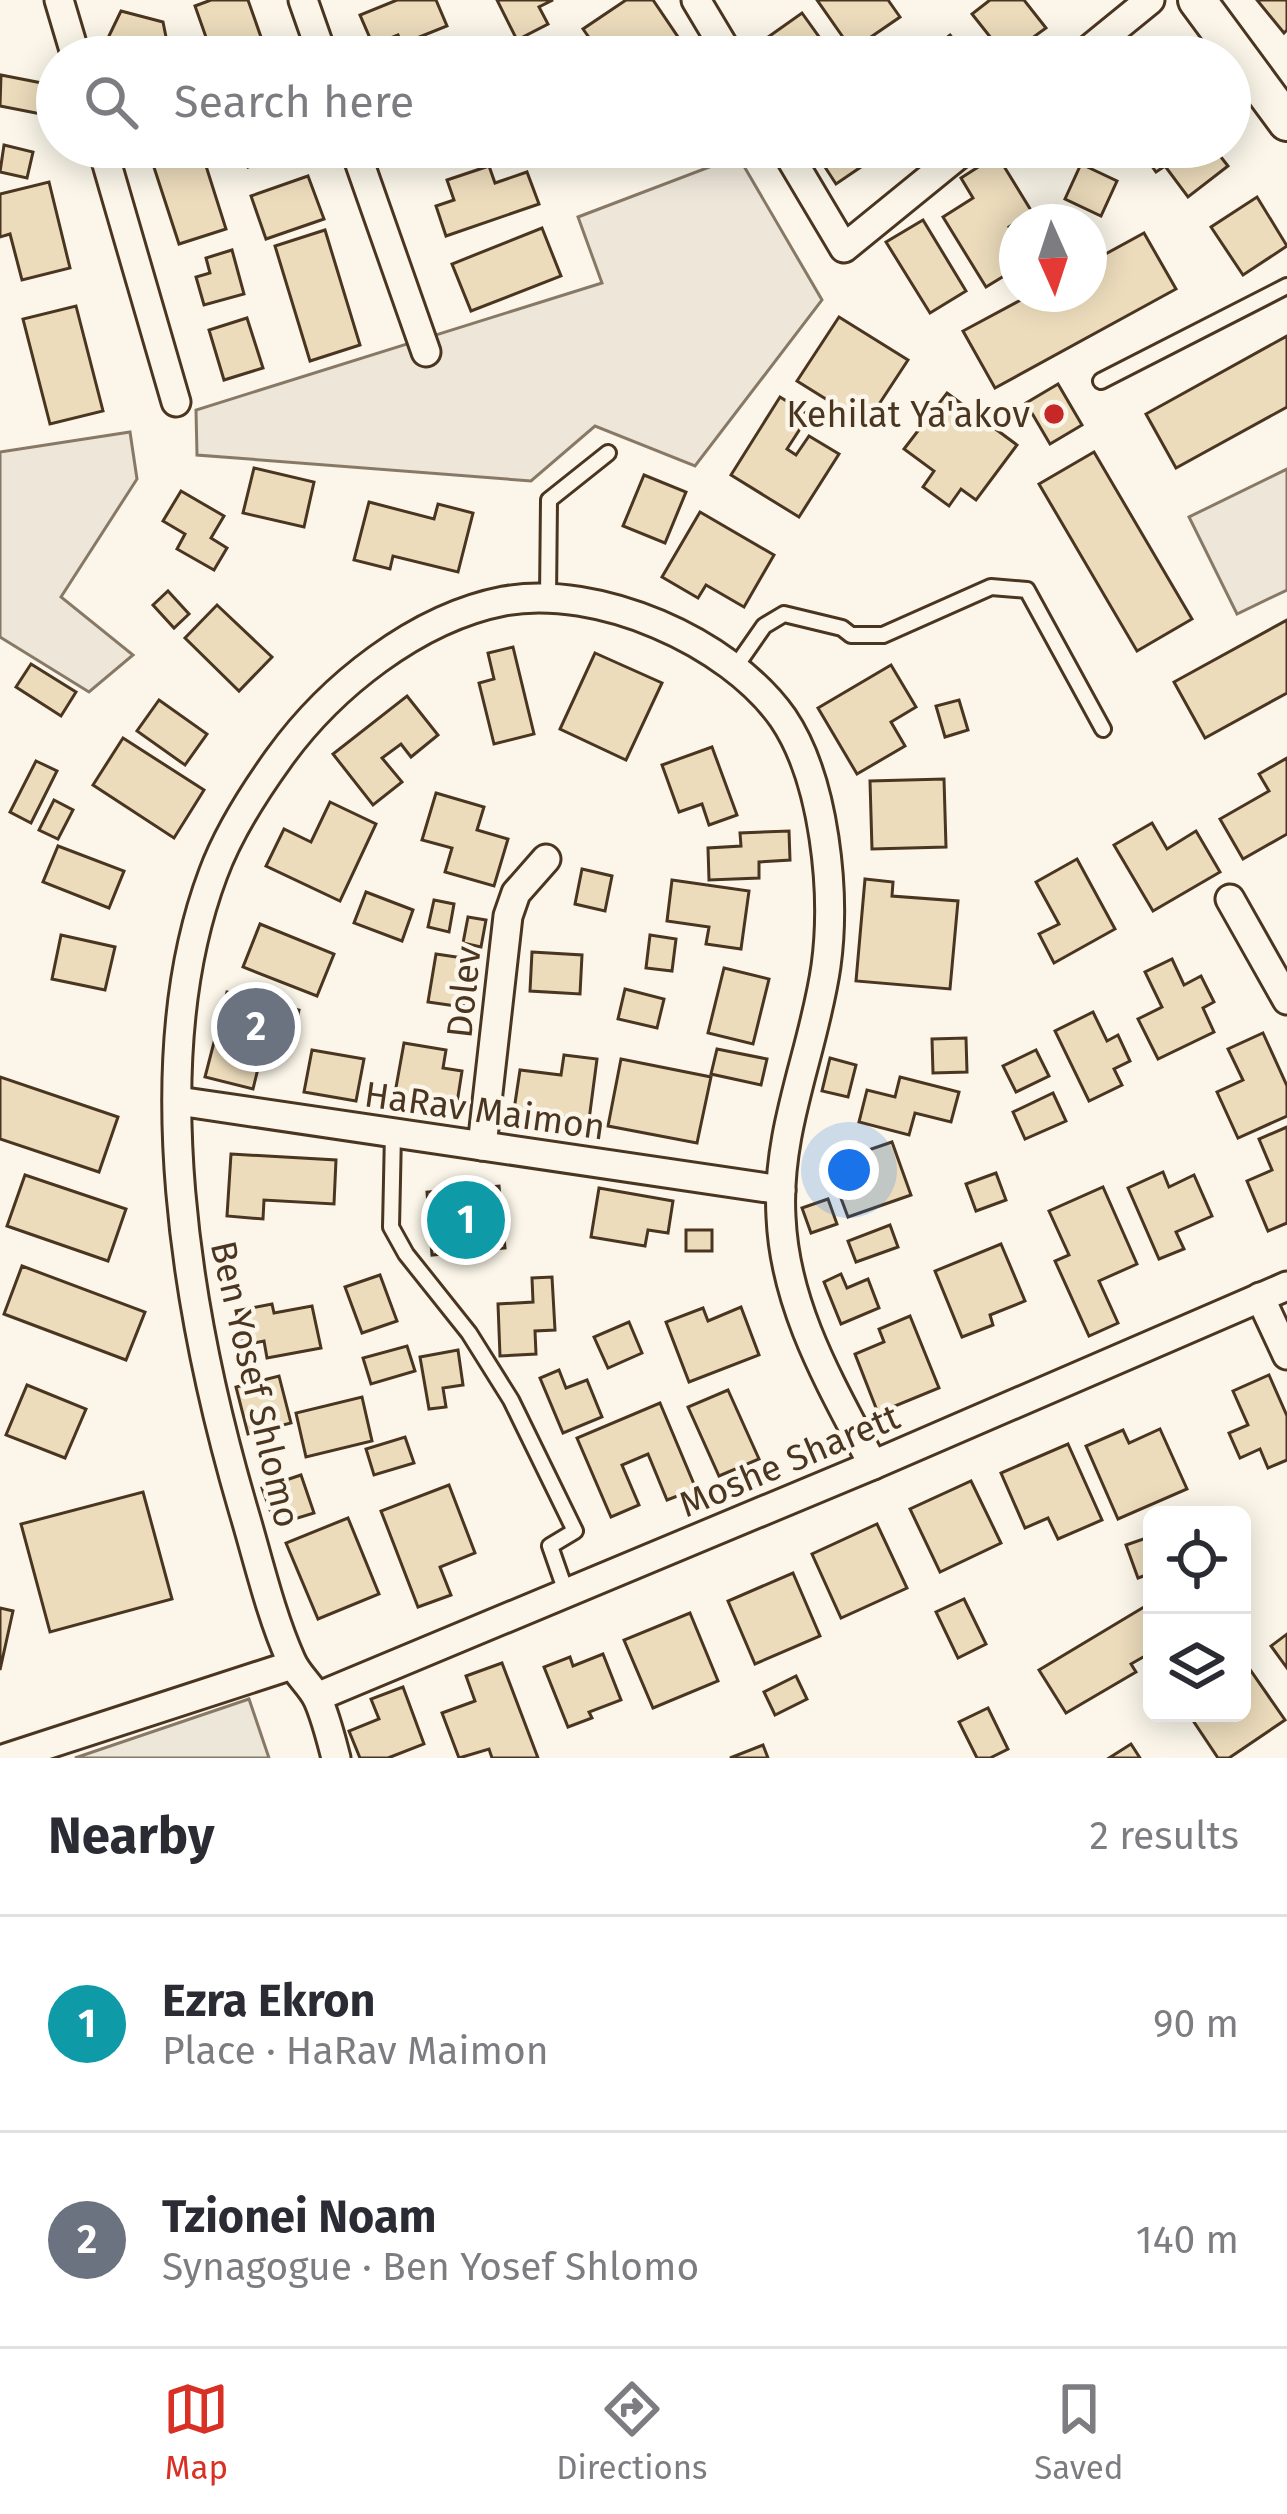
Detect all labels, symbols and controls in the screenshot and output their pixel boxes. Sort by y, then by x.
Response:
search box [36,36,1251,168]
icon: search [78,69,144,135]
text: Search here [174,75,414,129]
north arrow [999,204,1107,312]
place label: Kehilat Ya'akov [786,393,1030,437]
marker: Kehilat Ya'akov [1041,401,1067,427]
street label: Dolev [437,944,491,1040]
pin: 2 [217,982,295,1072]
street label: HaRav Maimon [362,1072,608,1150]
your location [819,1140,879,1200]
pin: 1 [427,1175,505,1265]
street label: Ben Yosef Shlomo [201,1237,309,1532]
street label: Moshe Sharett [673,1395,906,1527]
map controls [1143,1506,1251,1722]
button: locate [1143,1506,1251,1614]
button: layers [1143,1614,1251,1722]
text: Nearby [48,1805,214,1867]
text: 2 results [1090,1813,1239,1859]
text: Ezra Ekron [162,1974,376,2028]
text: 1 [78,2001,96,2047]
text: 90 m [1153,2001,1239,2047]
text: Place · HaRav Maimon [162,2028,549,2074]
text: Tzionei Noam [162,2190,437,2244]
text: 2 [77,2217,97,2263]
text: 140 m [1136,2217,1239,2263]
text: Synagogue · Ben Yosef Shlomo [162,2244,699,2290]
tab: Map [163,2376,229,2488]
tab: Directions [556,2376,708,2488]
tab: Saved [1034,2376,1124,2488]

